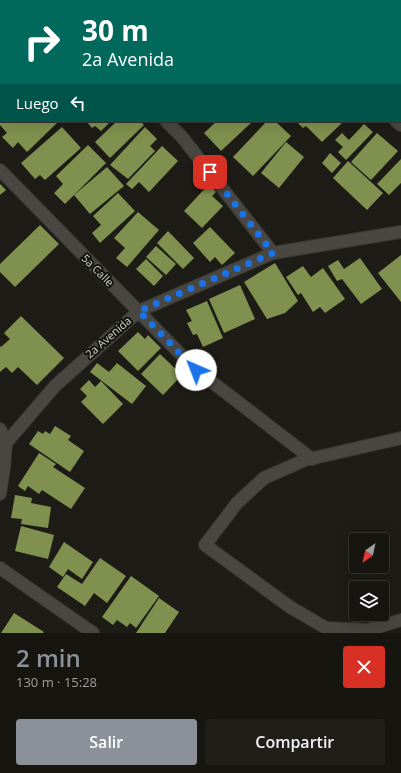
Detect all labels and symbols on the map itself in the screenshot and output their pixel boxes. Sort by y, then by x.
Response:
pin [193,155,227,189]
street label: 5a Calle [79,251,117,289]
street label: 2a Avenida [82,313,134,361]
position arrow [175,349,217,391]
north arrow [349,533,389,573]

